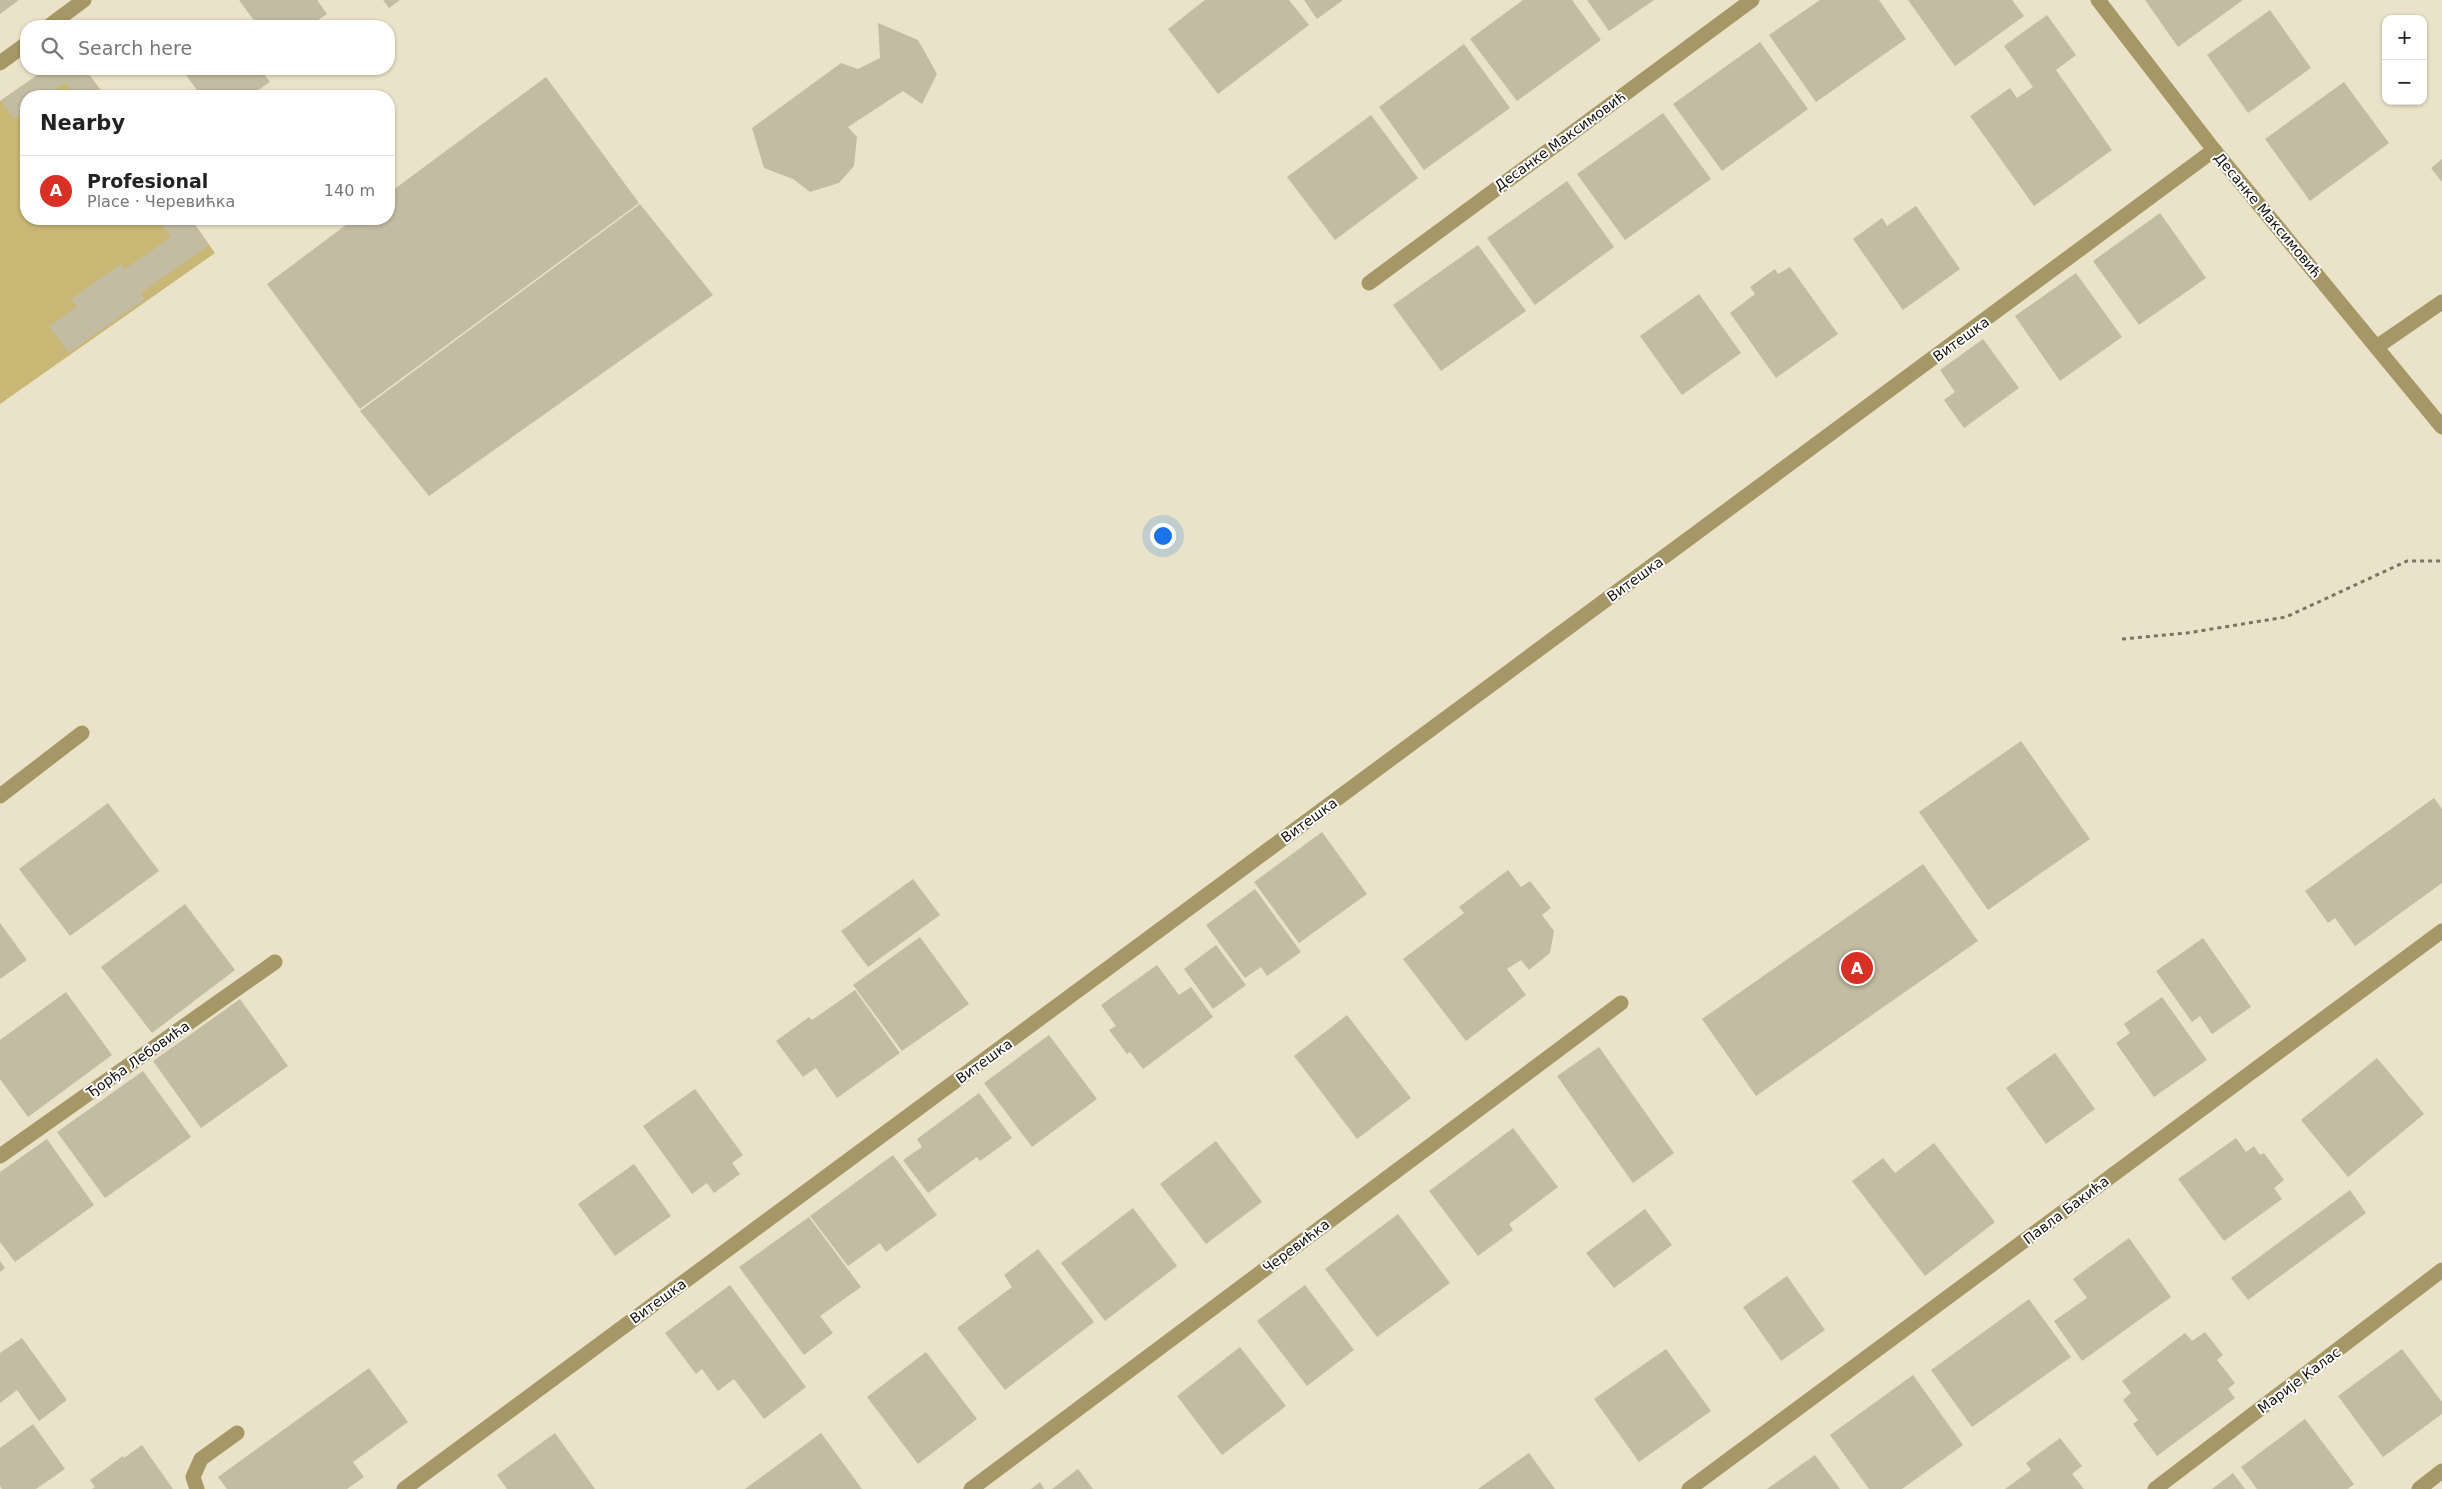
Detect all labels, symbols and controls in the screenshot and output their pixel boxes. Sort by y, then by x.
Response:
map controls [2382,15,2427,105]
button: + [2382,15,2427,60]
search box [20,20,395,75]
icon: search [38,34,66,62]
text: Search here [78,37,192,59]
button: − [2382,60,2427,105]
street label: Десанке Максимовић [1491,88,1629,194]
text: Nearby [40,111,125,135]
street label: Десанке Максимовић [2211,149,2325,281]
text: Profesional [87,170,208,192]
text: A [50,181,62,200]
text: 140 m [324,181,375,200]
text: Place · Черевићка [87,192,235,211]
street label: Витешка [1930,313,1992,365]
your location [1150,523,1176,549]
street label: Витешка [1604,553,1666,605]
street label: Витешка [1278,794,1340,846]
pin: A [1841,949,1873,987]
street label: Ђорђа Лебовића [83,1018,192,1101]
street label: Витешка [953,1035,1015,1087]
street label: Павла Бакића [2020,1173,2112,1247]
street label: Черевићка [1260,1216,1332,1276]
street label: Витешка [627,1275,689,1327]
street label: Марије Калас [2255,1344,2343,1416]

